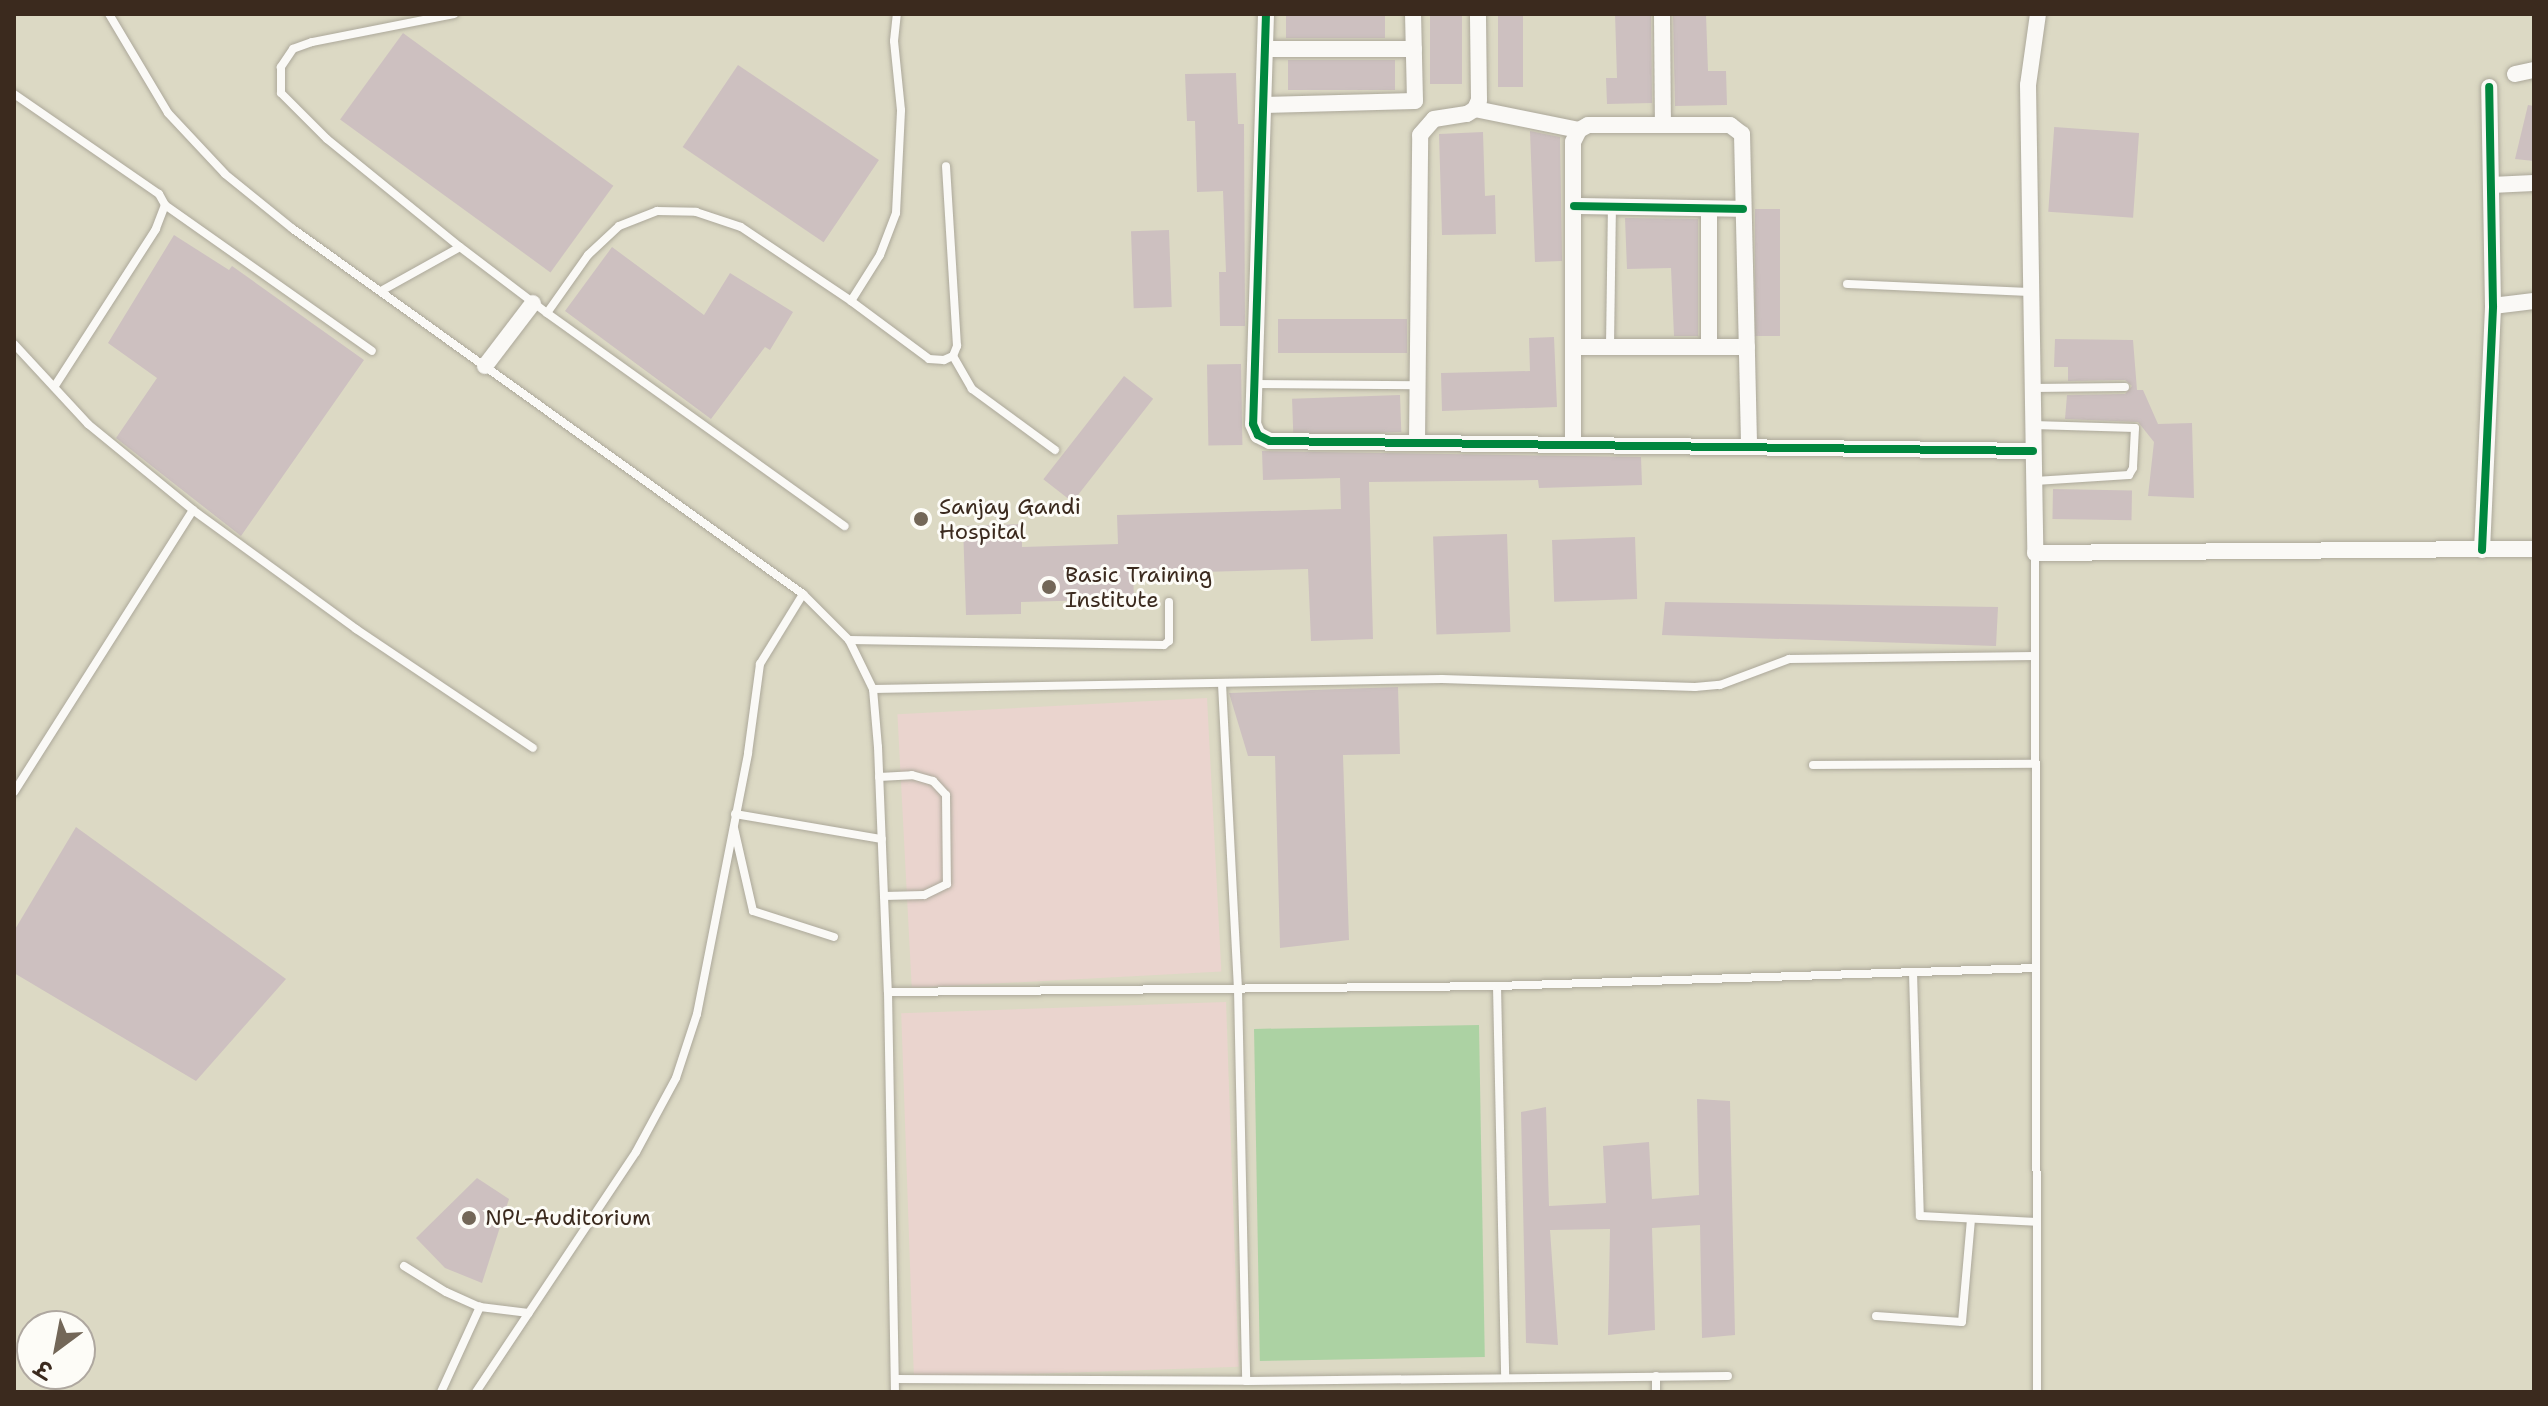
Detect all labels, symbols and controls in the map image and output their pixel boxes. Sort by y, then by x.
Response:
place label: Sanjay Gandi Hospital [939,493,1081,544]
marker: Sanjay Gandi Hospital [910,508,932,530]
place label: Basic Training Institute [1065,561,1212,612]
marker: Basic Training Institute [1040,578,1058,596]
place label: NPL-Auditorium [485,1205,651,1231]
marker: NPL-Auditorium [460,1209,478,1227]
north arrow [16,1310,96,1390]
text: उ [30,1353,58,1385]

